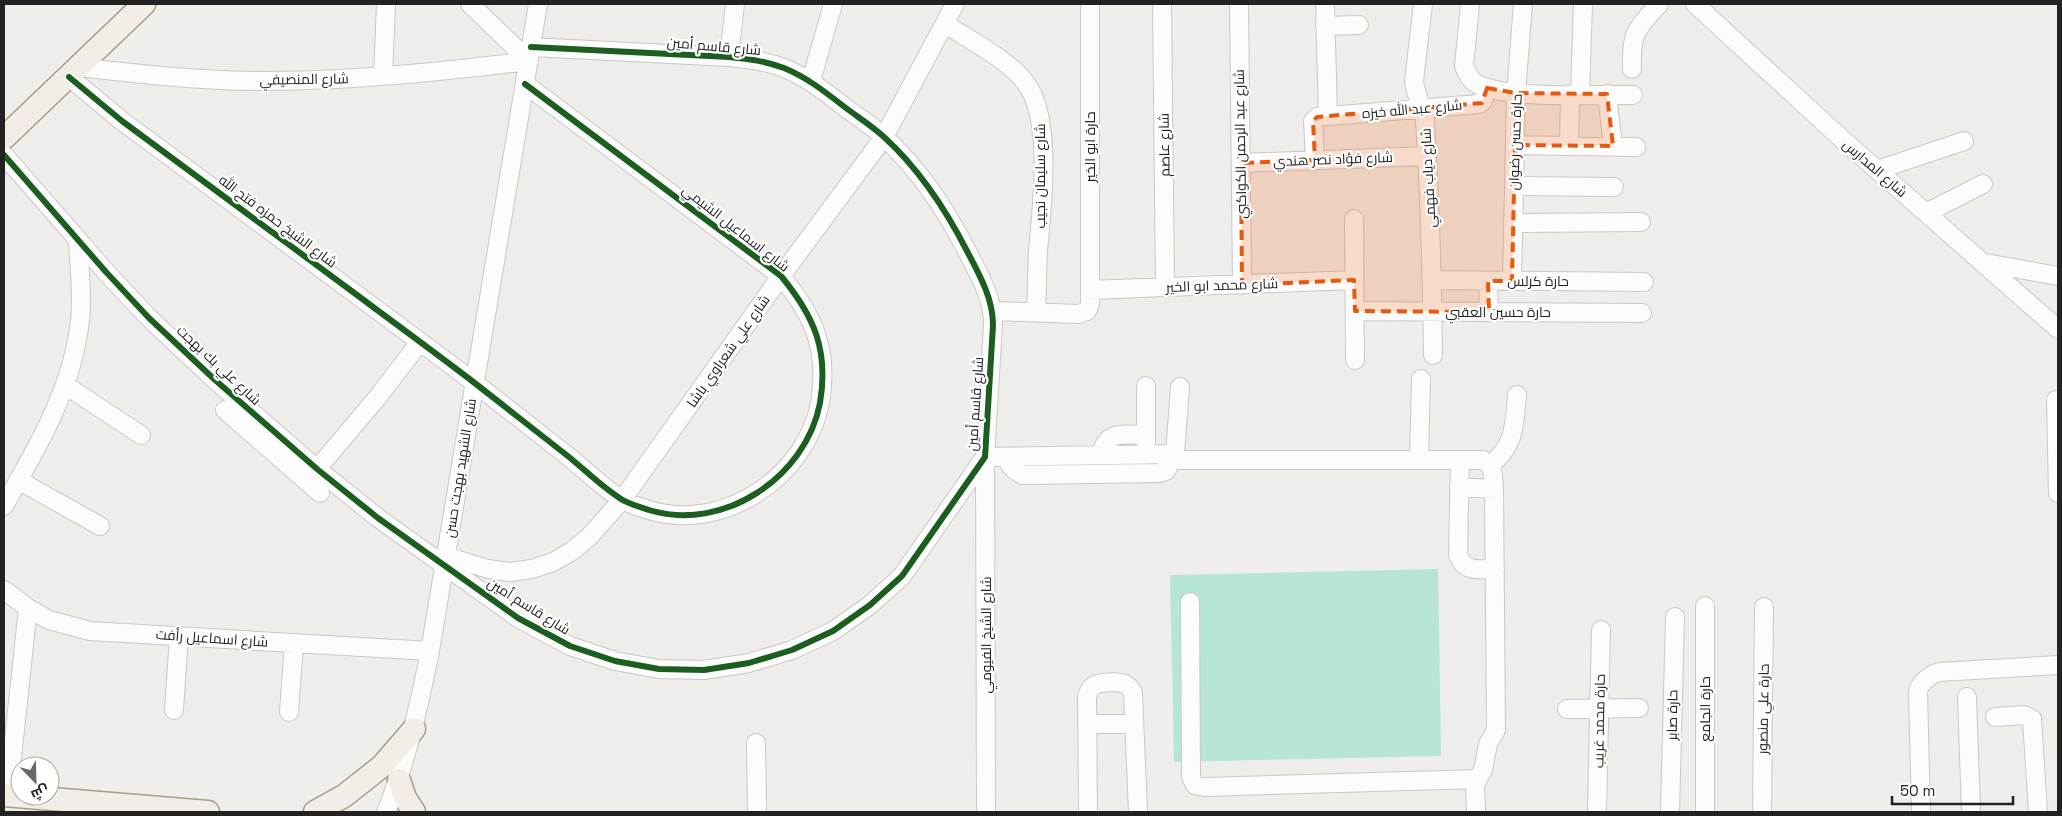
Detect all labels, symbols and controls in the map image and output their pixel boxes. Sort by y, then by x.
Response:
street label: شارع قاسم أمين [666,33,762,60]
street label: شارع المنصيفي [259,69,349,92]
street label: شارع عبد الرحمن الكواكبي [1230,69,1253,219]
street label: حارة حسن رضوان [1504,93,1526,191]
street label: شارع عبد الله خيزه [1361,96,1463,122]
street label: حارة ابو الخير [1081,112,1099,183]
street label: شارع عاصم [1154,113,1175,177]
street label: شارع سليمان نجيب [1031,124,1049,228]
street label: شارع دياب فهمي [1416,128,1443,228]
street label: شارع المدارس [1839,135,1911,201]
street label: شارع فؤاد نصر هندي [1273,148,1393,173]
street label: شارع الشيخ حمزه فتح الله [215,171,341,271]
street label: شارع اسماعيل الشيمي [677,181,793,278]
street label: حارة كرلس [1507,272,1569,290]
street label: شارع محمد ابو الخير [1165,274,1278,296]
street label: شارع علي شعراوي باشا [682,291,776,412]
street label: حارة حسين العقبي [1445,303,1551,324]
street label: شارع علي بك بهجت [171,321,265,411]
street label: شارع قاسم أمين [963,356,988,452]
street label: شارع الشهيد بهجت حسن [440,397,480,539]
street label: شارع قاسم أمين [484,573,574,639]
street label: شارع الشيخ الفيومي [977,576,998,694]
street label: شارع اسماعيل رأفت [155,625,269,651]
street label: حارة علي منصور [1753,663,1776,756]
street label: حارة محمد غريب [1589,674,1609,768]
street label: حارة الجامع [1696,676,1714,742]
street label: حارة صابر [1663,689,1681,742]
north arrow [10,756,60,806]
scale bar [1892,774,2013,806]
text: ش [28,781,52,805]
text: 50 m [1900,781,1935,800]

